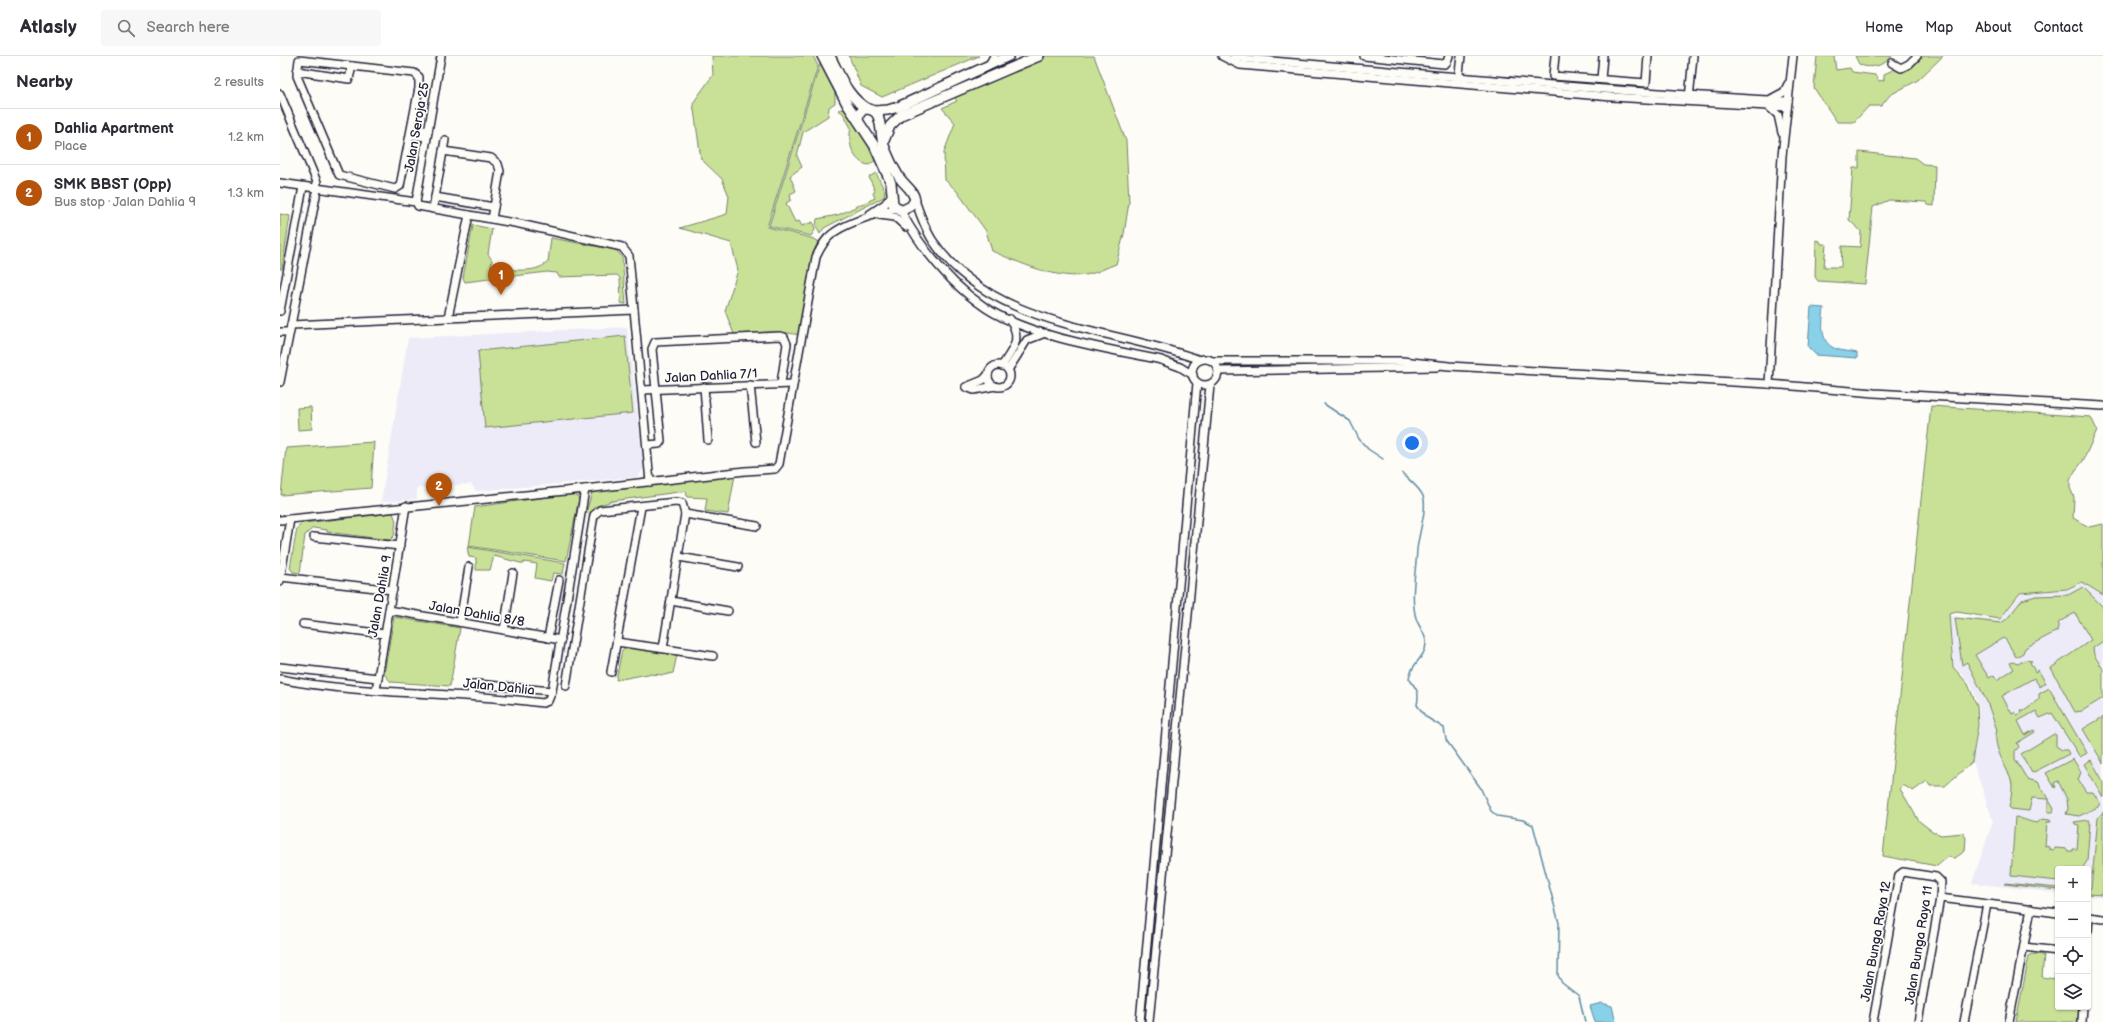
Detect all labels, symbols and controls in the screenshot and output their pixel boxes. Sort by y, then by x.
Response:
search box [101,10,381,46]
text: Atlasly [20,16,77,39]
icon: search [115,17,137,39]
text: Search here [147,18,230,37]
text: Home [1865,19,1903,36]
text: Map [1925,19,1953,36]
text: About [1975,19,2012,36]
text: Contact [2034,19,2083,36]
text: Nearby [16,72,73,92]
text: 2 results [214,74,264,90]
street label: Jalan Seroja 25 [401,81,433,173]
text: Dahlia Apartment [54,119,174,138]
text: 1 [26,129,32,145]
text: 1.2 km [228,129,264,145]
text: Place [54,138,87,154]
text: SMK BBST (Opp) [54,175,172,194]
text: 2 [25,185,33,201]
text: 1.3 km [228,185,264,201]
text: Bus stop · Jalan Dahlia 9 [54,194,196,210]
pin: 1 [488,262,514,295]
street label: Jalan Dahlia 7/1 [664,366,758,386]
your location [1402,433,1422,453]
pin: 2 [426,473,452,506]
street label: Jalan Dahlia 9 [365,554,395,638]
street label: Jalan Dahlia 8/8 [428,598,526,630]
street label: Jalan Dahlia [462,675,536,699]
map controls [2055,866,2091,1010]
button: + [2055,866,2091,902]
street label: Jalan Bunga Raya 12 [1857,879,1895,1003]
street label: Jalan Bunga Raya 11 [1902,885,1936,1006]
button: − [2055,902,2091,938]
button: locate [2055,938,2091,974]
button: layers [2055,974,2091,1010]

